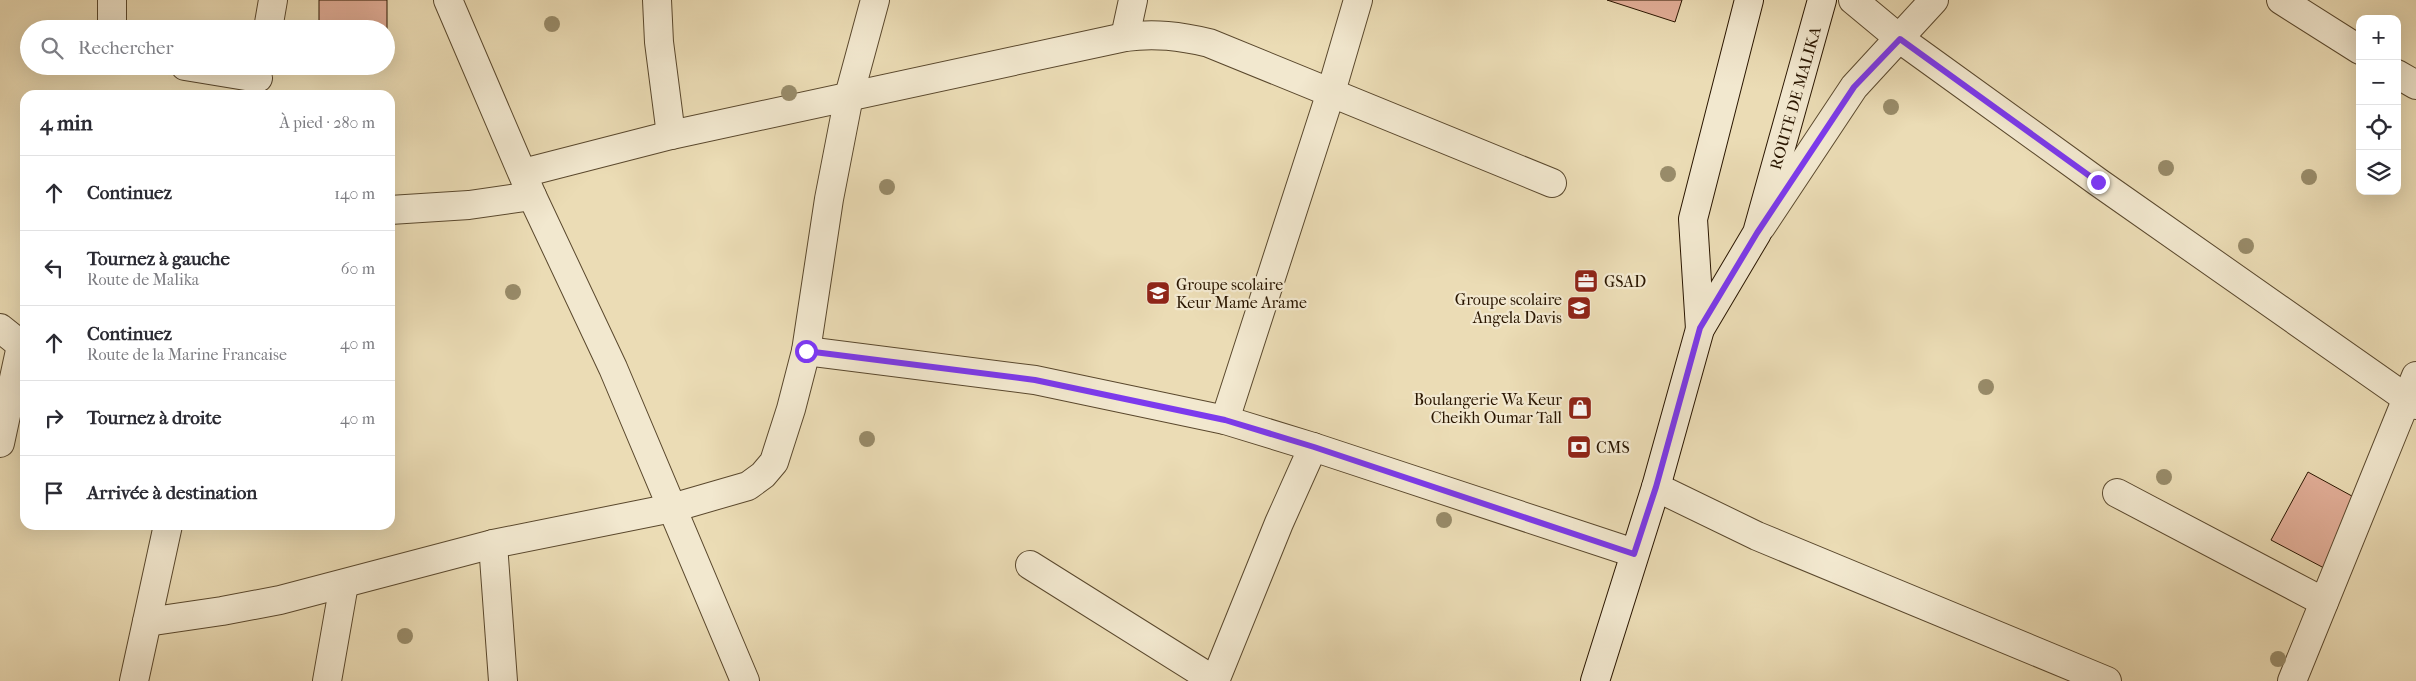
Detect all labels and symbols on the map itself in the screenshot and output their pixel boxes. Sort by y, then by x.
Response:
street label: ROUTE DE MALIKA [1766,24,1825,172]
route end [2087,171,2110,194]
office icon: GSAD [1573,268,1599,294]
place label: GSAD [1604,272,1646,291]
place label: Groupe scolaire Keur Mame Arame [1176,275,1307,312]
school or university icon: Groupe scolaire Keur Mame Arame [1145,280,1171,306]
place label: Groupe scolaire Angela Davis [1455,290,1562,327]
school or university icon: Groupe scolaire Angela Davis [1566,295,1592,321]
route start [795,340,818,363]
place label: Boulangerie Wa Keur Cheikh Oumar Tall [1414,390,1563,427]
shop icon: Boulangerie Wa Keur Cheikh Oumar Tall [1567,395,1593,421]
bank icon: CMS [1566,434,1592,460]
place label: CMS [1596,438,1630,457]

